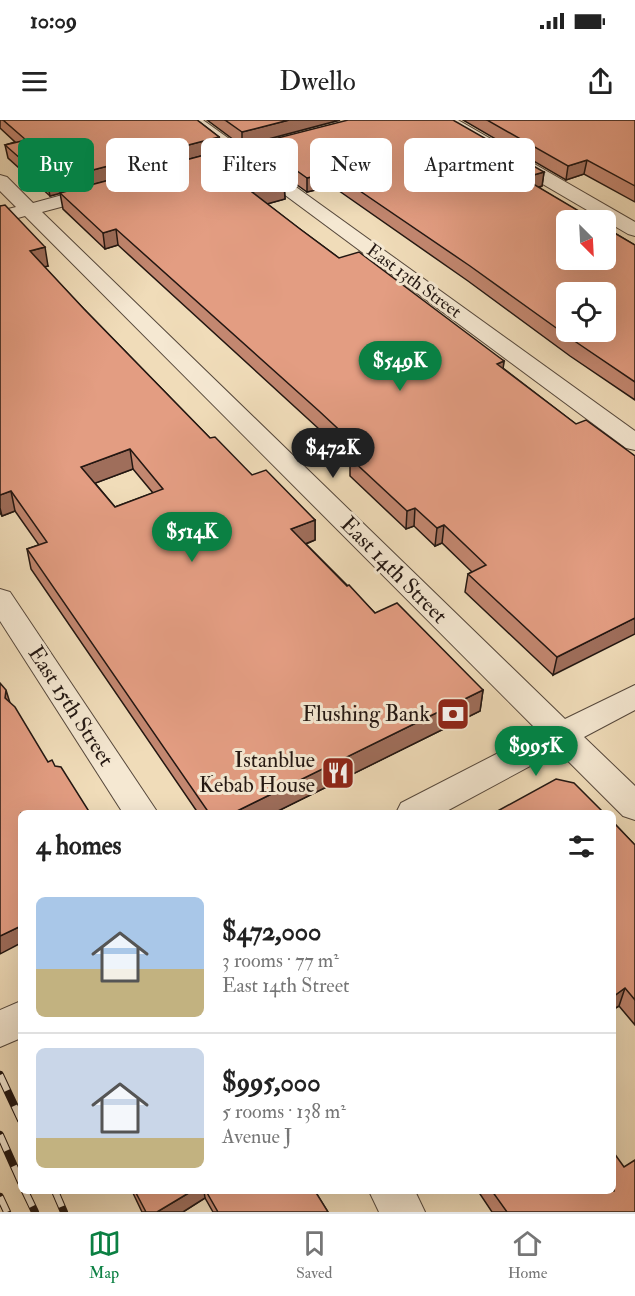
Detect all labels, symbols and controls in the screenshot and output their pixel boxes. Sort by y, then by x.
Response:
text: 10:09 [30,7,77,35]
icon: menu [18,65,51,98]
text: Dwello [279,65,356,98]
icon: share [584,65,617,98]
chip: Buy [18,138,94,192]
chip: Rent [106,138,189,192]
chip: Filters [201,138,298,192]
chip: New [310,138,392,192]
chip: Apartment [404,138,535,192]
north arrow [556,210,616,270]
map controls [556,210,616,342]
street label: East 13th Street [362,239,466,323]
button: locate [556,282,616,342]
pin: $549K [358,341,442,392]
text: $549K [373,348,427,373]
pin: $472K [291,428,375,479]
text: $472K [306,435,360,460]
street label: East 14th Street [335,511,453,629]
pin: $514K [150,512,234,563]
text: $514K [166,519,218,544]
street label: East 15th Street [22,641,120,771]
bank icon: Flushing Bank [435,696,471,732]
place label: Flushing Bank [302,700,430,728]
pin: $995K [494,726,578,777]
text: $995K [509,733,563,758]
place label: Istanblue Kebab House [199,746,315,799]
restaurant icon: Istanblue Kebab House [320,755,356,791]
text: 4 homes [36,830,122,862]
icon: filters [565,830,598,863]
text: $472,000 [222,916,321,948]
icon: home [84,921,156,993]
text: 3 rooms · 77 m² [222,948,339,973]
text: East 14th Street [222,973,349,998]
text: $995,000 [222,1067,321,1099]
icon: home [84,1072,156,1144]
text: 5 rooms · 138 m² [222,1099,346,1124]
text: Avenue J [222,1124,292,1149]
tab: Map [88,1227,121,1283]
tab: Saved [296,1227,332,1283]
tab: Home [508,1227,547,1283]

